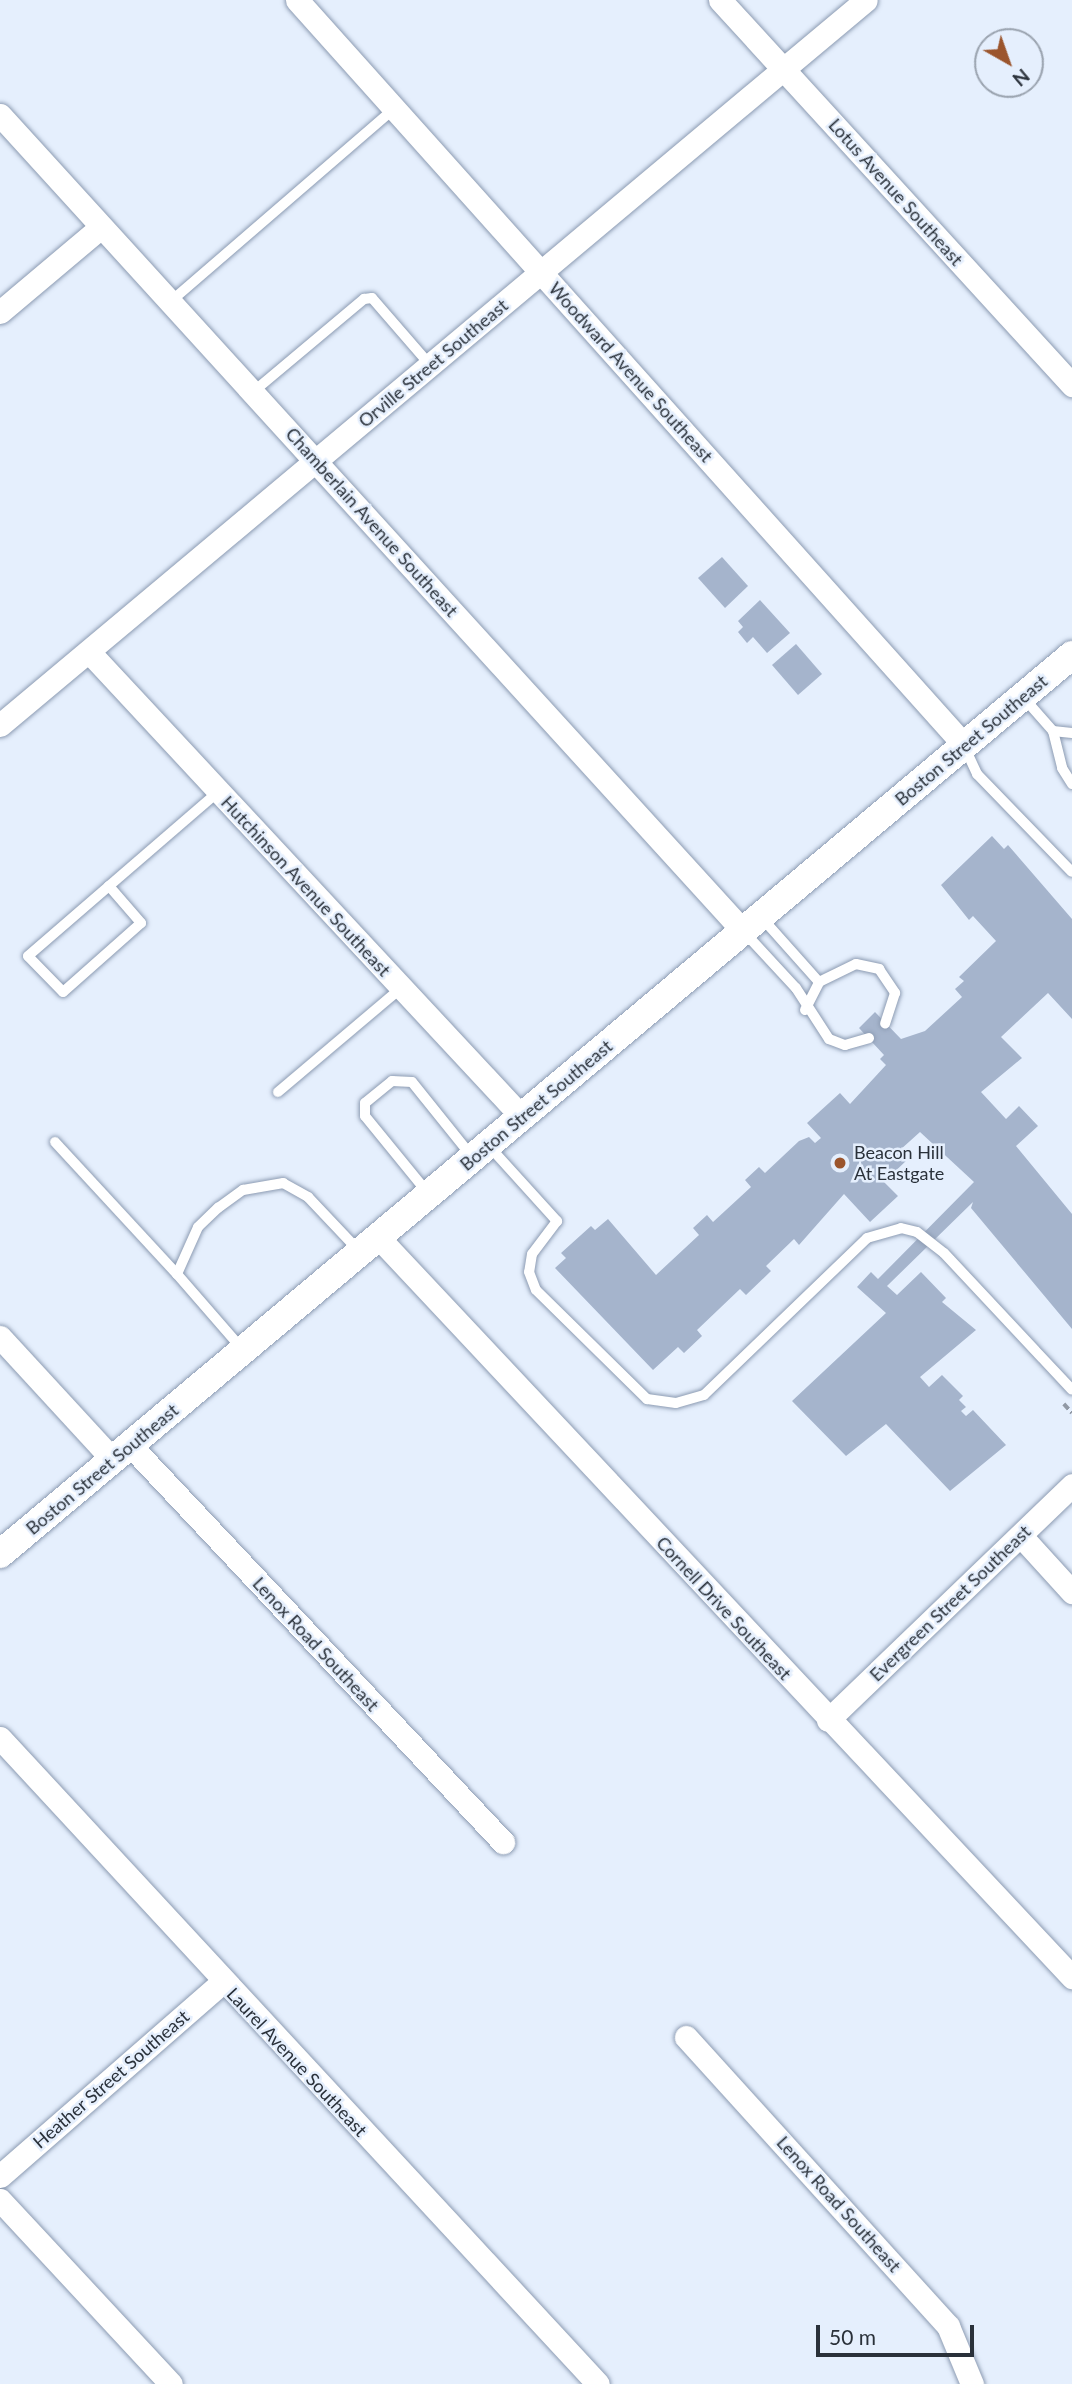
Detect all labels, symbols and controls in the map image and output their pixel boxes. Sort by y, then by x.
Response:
north arrow [974,28,1044,98]
text: N [1009,64,1035,91]
street label: Lotus Avenue Southeast [824,114,968,270]
street label: Woodward Avenue Southeast [544,277,718,467]
street label: Orville Street Southeast [354,294,512,432]
street label: Chamberlain Avenue Southeast [281,423,463,621]
street label: Boston Street Southeast [891,670,1051,810]
street label: Hutchinson Avenue Southeast [217,791,395,981]
street label: Boston Street Southeast [456,1035,616,1175]
place label: Beacon Hill At Eastgate [854,1142,944,1184]
marker: Beacon Hill At Eastgate [832,1155,848,1171]
street label: Boston Street Southeast [22,1399,182,1539]
street label: Evergreen Street Southeast [865,1520,1035,1686]
street label: Cornell Drive Southeast [652,1532,796,1684]
street label: Lenox Road Southeast [248,1573,384,1715]
street label: Laurel Avenue Southeast [222,1983,372,2141]
street label: Heather Street Southeast [28,2005,194,2153]
street label: Lenox Road Southeast [772,2132,906,2276]
scale bar [820,2310,978,2354]
text: 50 m [829,2324,876,2349]

